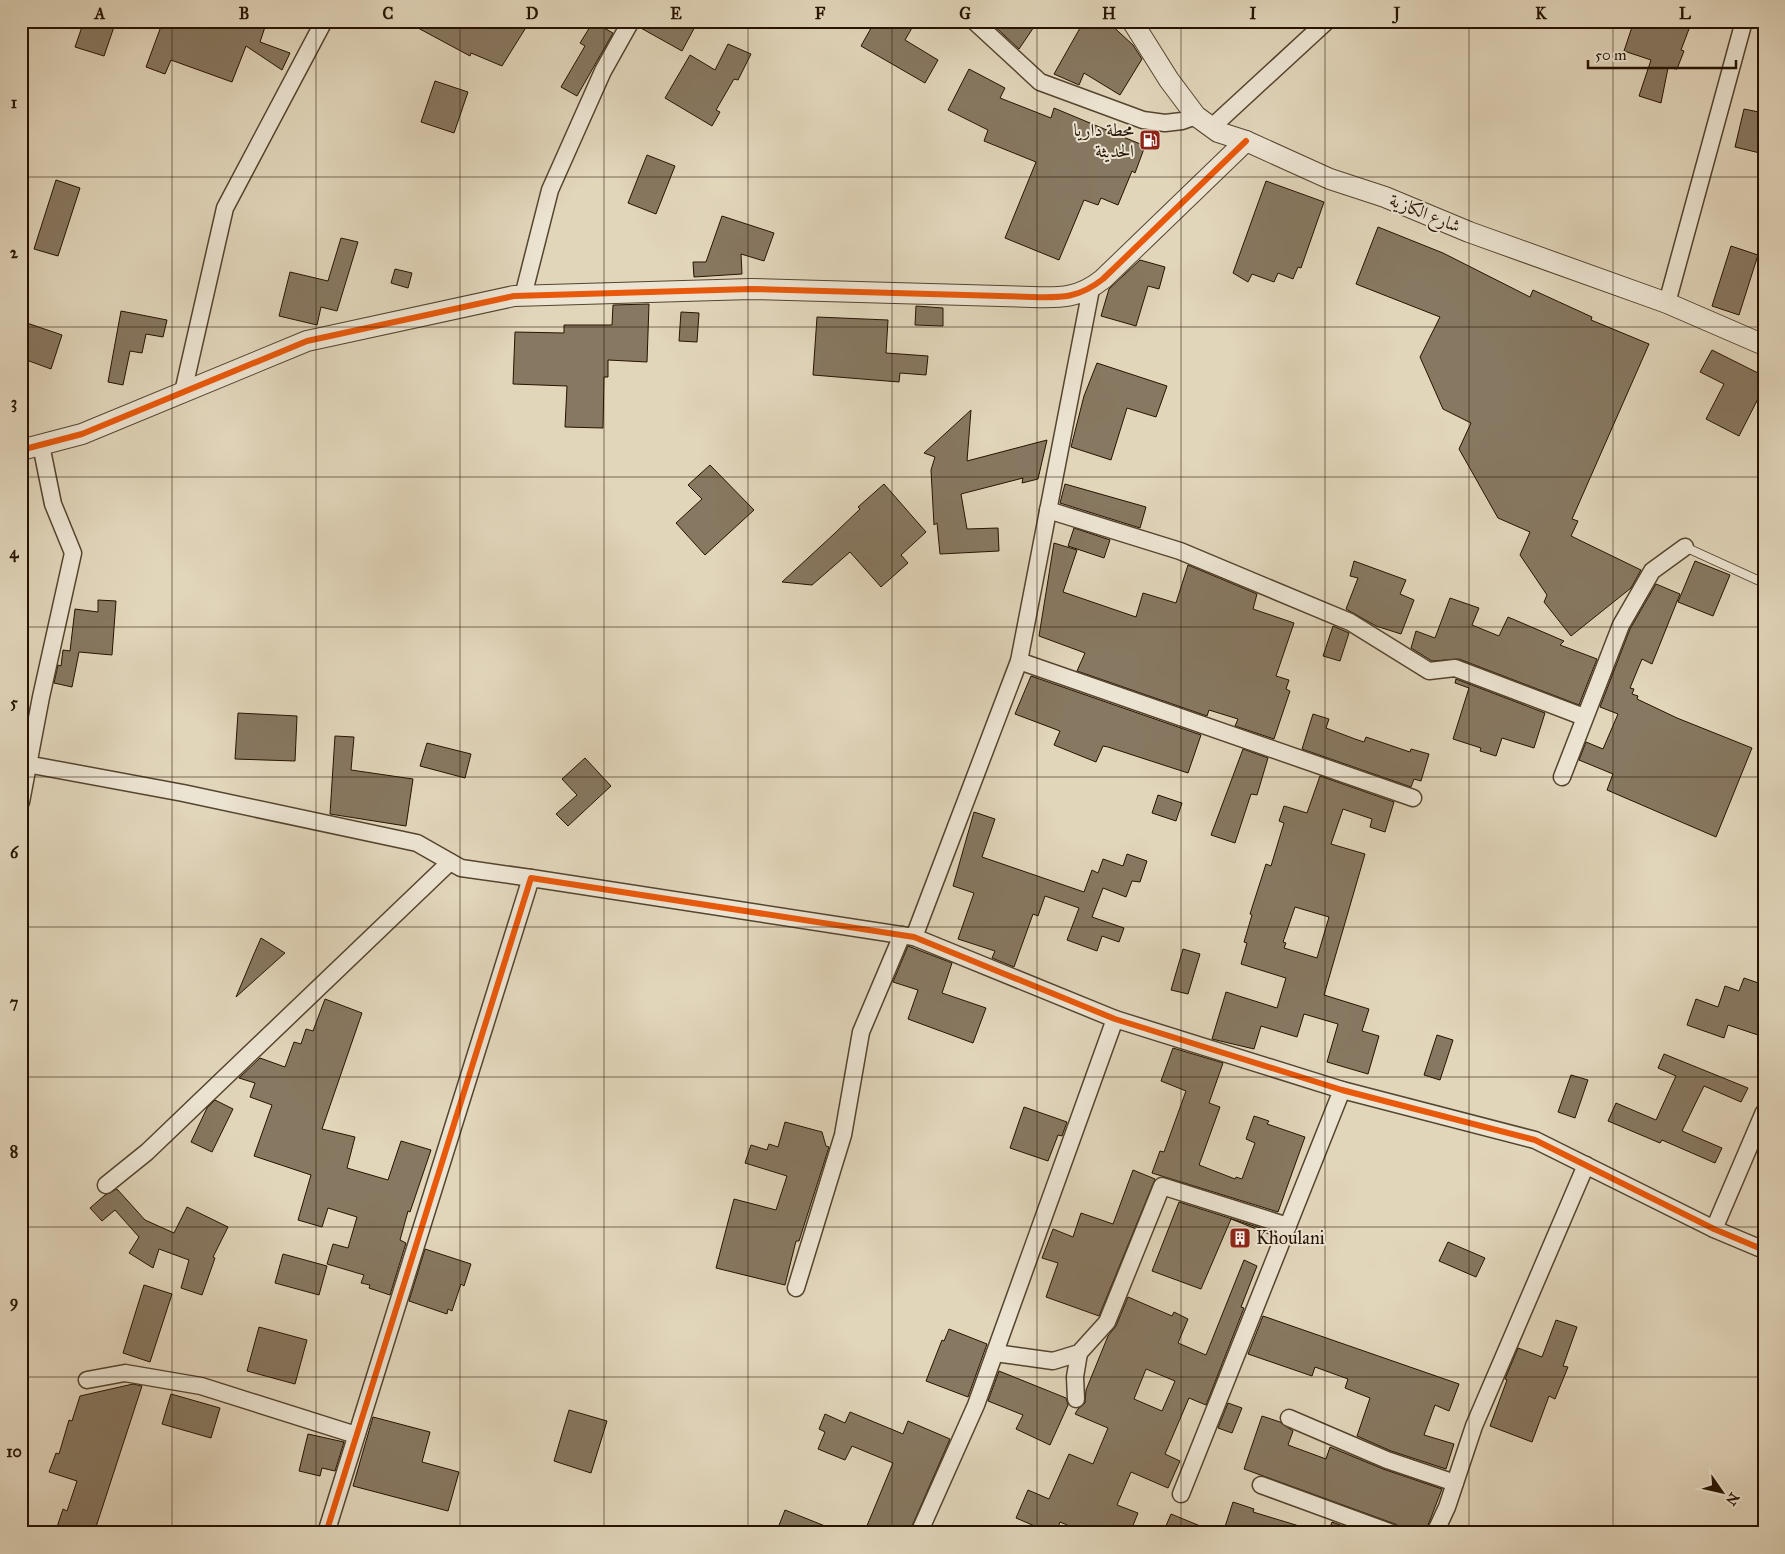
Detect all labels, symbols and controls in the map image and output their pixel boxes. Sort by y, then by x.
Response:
text: A [94,4,106,23]
text: B [239,4,249,23]
text: C [383,4,394,23]
text: D [526,4,539,23]
text: E [670,4,682,23]
text: F [815,4,826,23]
text: G [959,4,971,23]
text: H [1102,4,1116,23]
text: I [1250,4,1257,23]
text: J [1392,4,1401,24]
text: K [1535,4,1547,23]
text: L [1679,4,1691,23]
scale bar [1588,38,1735,70]
text: 50 m [1595,46,1627,64]
text: 1 [11,93,18,112]
place label: محطة داريا الحديثة [1074,119,1134,163]
fuel station icon: محطة داريا الحديثة [1138,128,1162,152]
street label: شارع الكازية [1385,189,1464,241]
text: 2 [10,243,19,262]
text: 3 [11,393,17,413]
text: 4 [10,543,20,563]
text: 5 [10,693,18,712]
text: 6 [10,843,19,862]
text: 7 [10,993,19,1012]
text: 8 [10,1142,18,1161]
building icon: Khoulani [1228,1226,1252,1250]
place label: Khoulani [1256,1227,1325,1249]
text: 9 [10,1292,18,1312]
text: 10 [6,1442,22,1461]
north arrow [1698,1466,1748,1516]
text: N [1722,1489,1743,1509]

